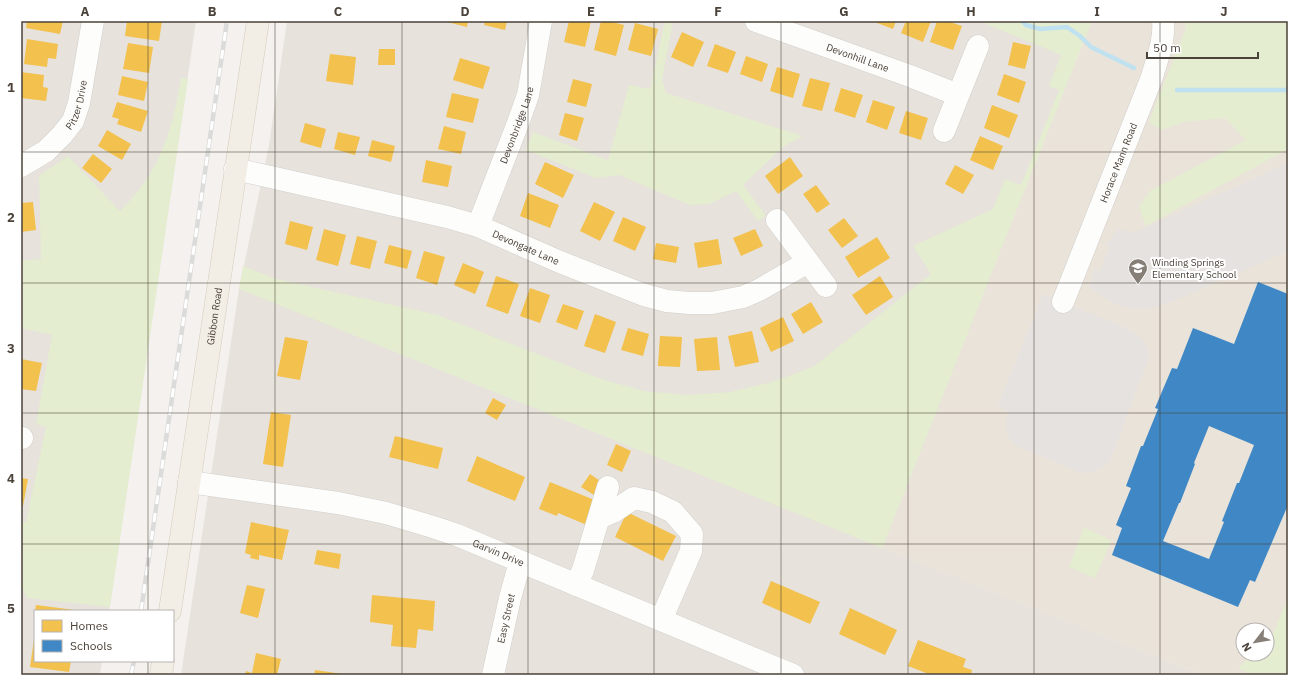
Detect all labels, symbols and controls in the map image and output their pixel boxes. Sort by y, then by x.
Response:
text: A [81,3,90,20]
text: B [208,3,217,20]
text: C [334,3,343,20]
text: D [460,3,470,20]
text: E [587,3,595,20]
text: F [714,3,722,20]
text: G [839,3,849,20]
text: H [966,3,976,20]
text: I [1094,3,1100,20]
text: J [1220,3,1228,20]
scale bar [1147,34,1258,60]
text: 50 m [1153,40,1181,55]
street label: Devonhill Lane [824,41,891,75]
text: 1 [7,79,15,96]
street label: Pitzer Drive [63,79,90,133]
street label: Devonbridge Lane [497,85,536,165]
street label: Horace Mann Road [1097,121,1140,205]
text: 2 [7,209,15,226]
street label: Devongate Lane [490,227,562,268]
place label: Winding Springs Elementary School [1152,256,1237,281]
school or university icon: Winding Springs Elementary School [1127,257,1149,285]
street label: Gibbon Road [204,287,225,346]
text: 3 [7,340,15,357]
text: 4 [7,470,15,487]
street label: Garvin Drive [471,536,527,570]
street label: Easy Street [494,592,518,645]
text: 5 [7,600,15,617]
legend [34,610,174,662]
text: Homes [70,618,108,633]
north arrow [1235,622,1275,662]
text: Schools [70,638,113,653]
text: N [1238,640,1254,654]

